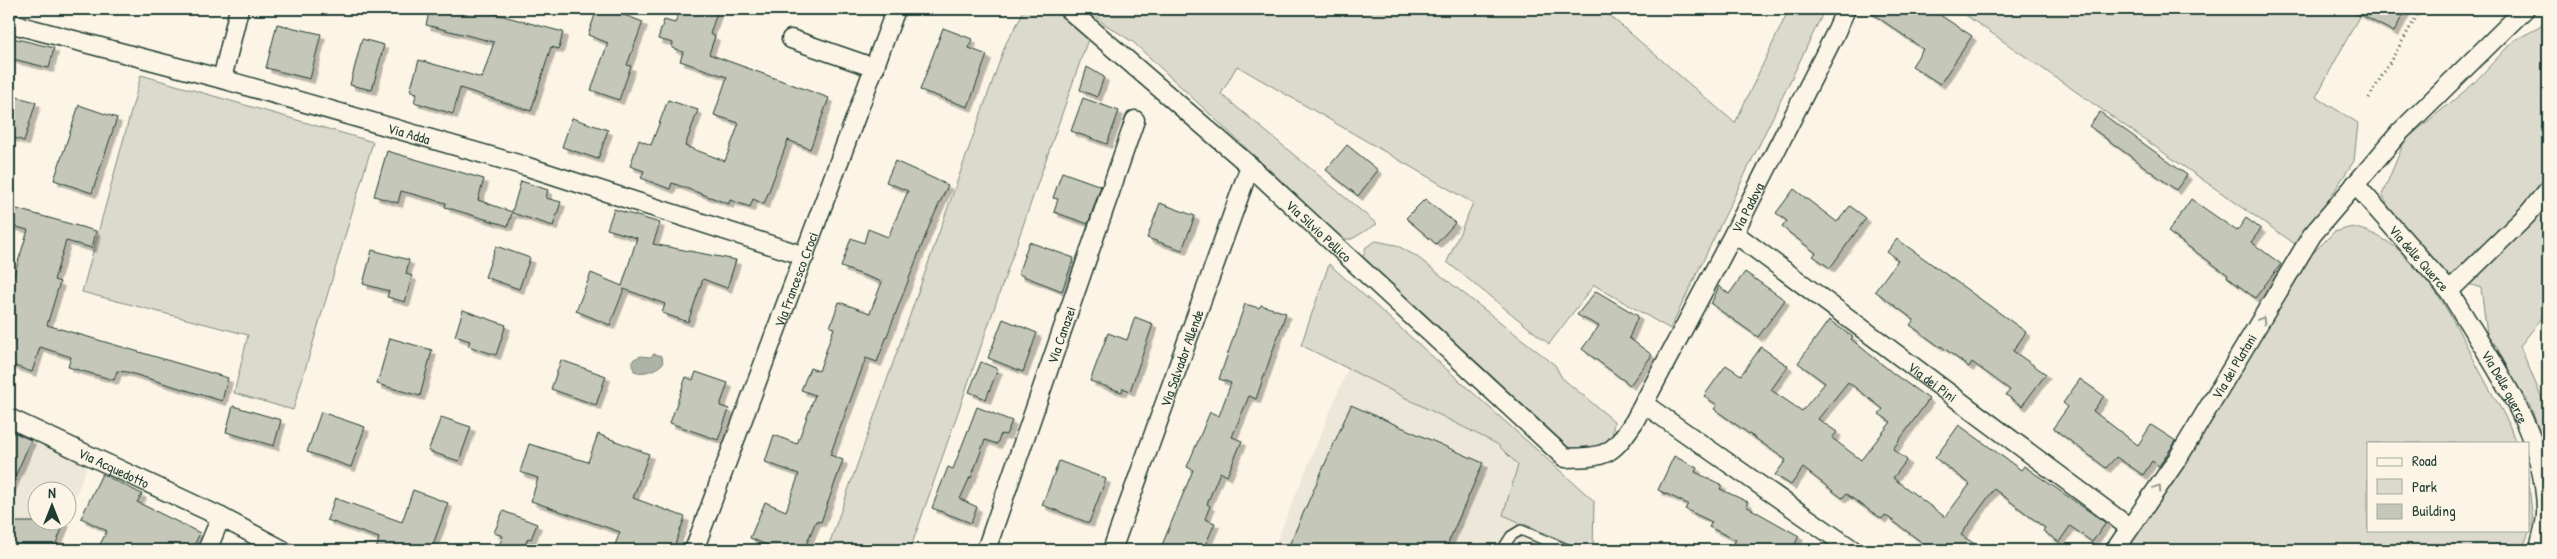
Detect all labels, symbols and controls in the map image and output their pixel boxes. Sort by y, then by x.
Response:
street label: Via Adda [386,118,433,148]
street label: Via Padova [1726,178,1768,236]
street label: Via Silvio Pellico [1282,195,1357,266]
street label: Via delle Querce [2385,220,2454,295]
street label: Via Francesco Croci [769,229,822,330]
street label: Via Canazei [1042,303,1079,366]
street label: Via Salvador Allende [1155,306,1207,409]
one-way arrow [2255,316,2265,325]
street label: Via dei Platani [2206,330,2260,402]
street label: Via Delle querce [2478,346,2534,426]
street label: Via dei Pini [1905,357,1961,406]
street label: Via Acquedotto [76,442,153,492]
legend [2367,442,2530,532]
text: Road [2412,450,2437,471]
text: Park [2412,476,2437,497]
north arrow [28,482,78,532]
text: N [48,483,56,502]
one-way arrow [2152,484,2161,494]
text: Building [2412,500,2456,521]

